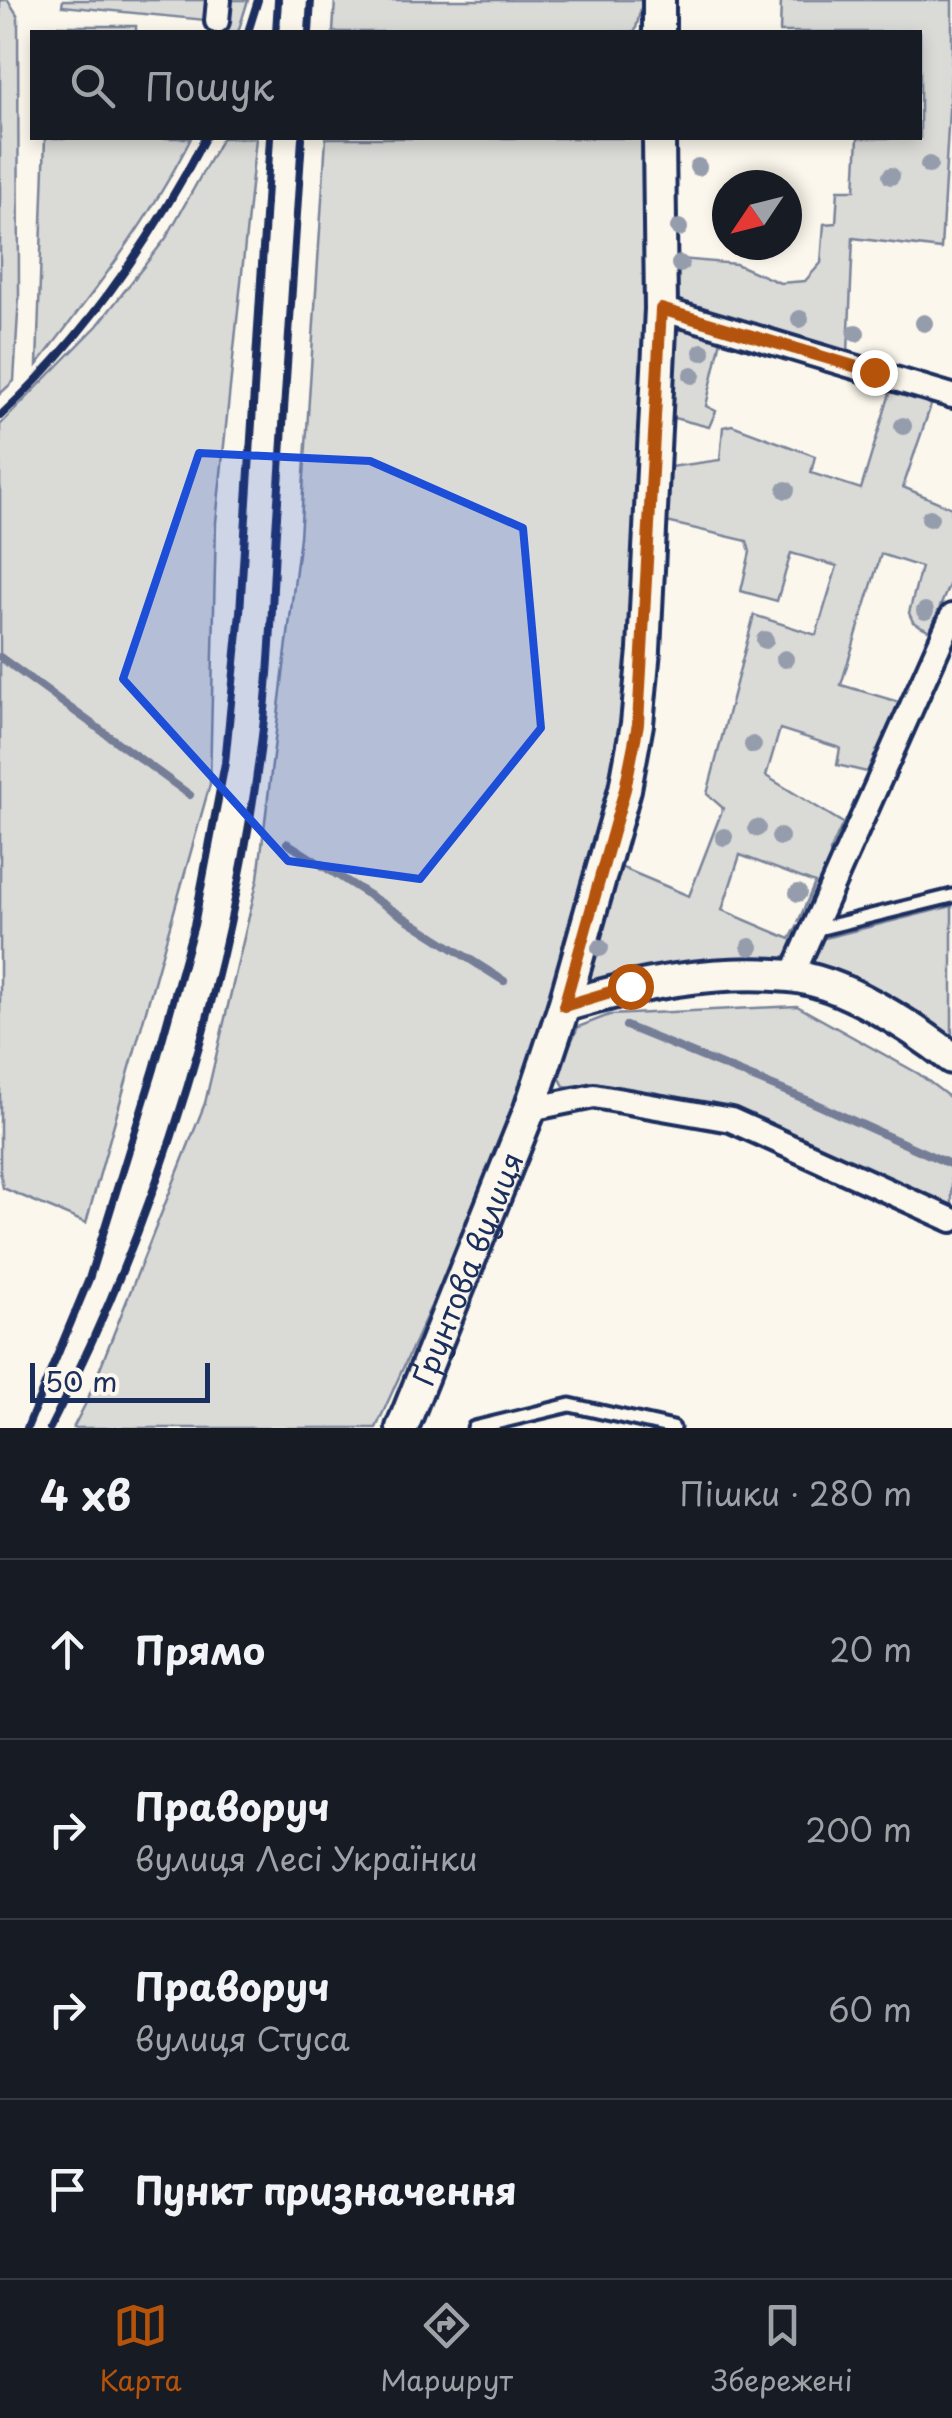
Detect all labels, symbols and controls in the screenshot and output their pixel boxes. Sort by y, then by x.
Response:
search box [30,30,922,140]
text: Пошук [145,57,274,114]
icon: search [65,58,120,113]
north arrow [712,170,802,260]
route end [852,350,898,396]
route start [608,964,654,1010]
street label: Ґрунтова вулиця [399,1145,533,1392]
scale bar [30,1358,210,1402]
text: 50 m [45,1359,118,1402]
text: 4 хв [40,1462,131,1525]
text: Пішки · 280 m [680,1469,912,1517]
text: Прямо [135,1621,265,1678]
icon: ahead [40,1622,95,1677]
text: 20 m [830,1625,912,1673]
text: Праворуч [135,1777,330,1834]
icon: right [40,1802,95,1857]
text: 200 m [805,1805,912,1853]
text: вулиця Лесі Українки [135,1834,478,1882]
text: Праворуч [135,1957,330,2014]
icon: right [40,1982,95,2037]
text: 60 m [828,1985,912,2033]
text: вулиця Стуса [135,2014,350,2062]
text: Пункт призначення [135,2161,517,2218]
icon: arrive [40,2162,95,2217]
tab: Карта [99,2298,182,2401]
tab: Маршрут [380,2298,513,2401]
tab: Збережені [712,2298,853,2401]

